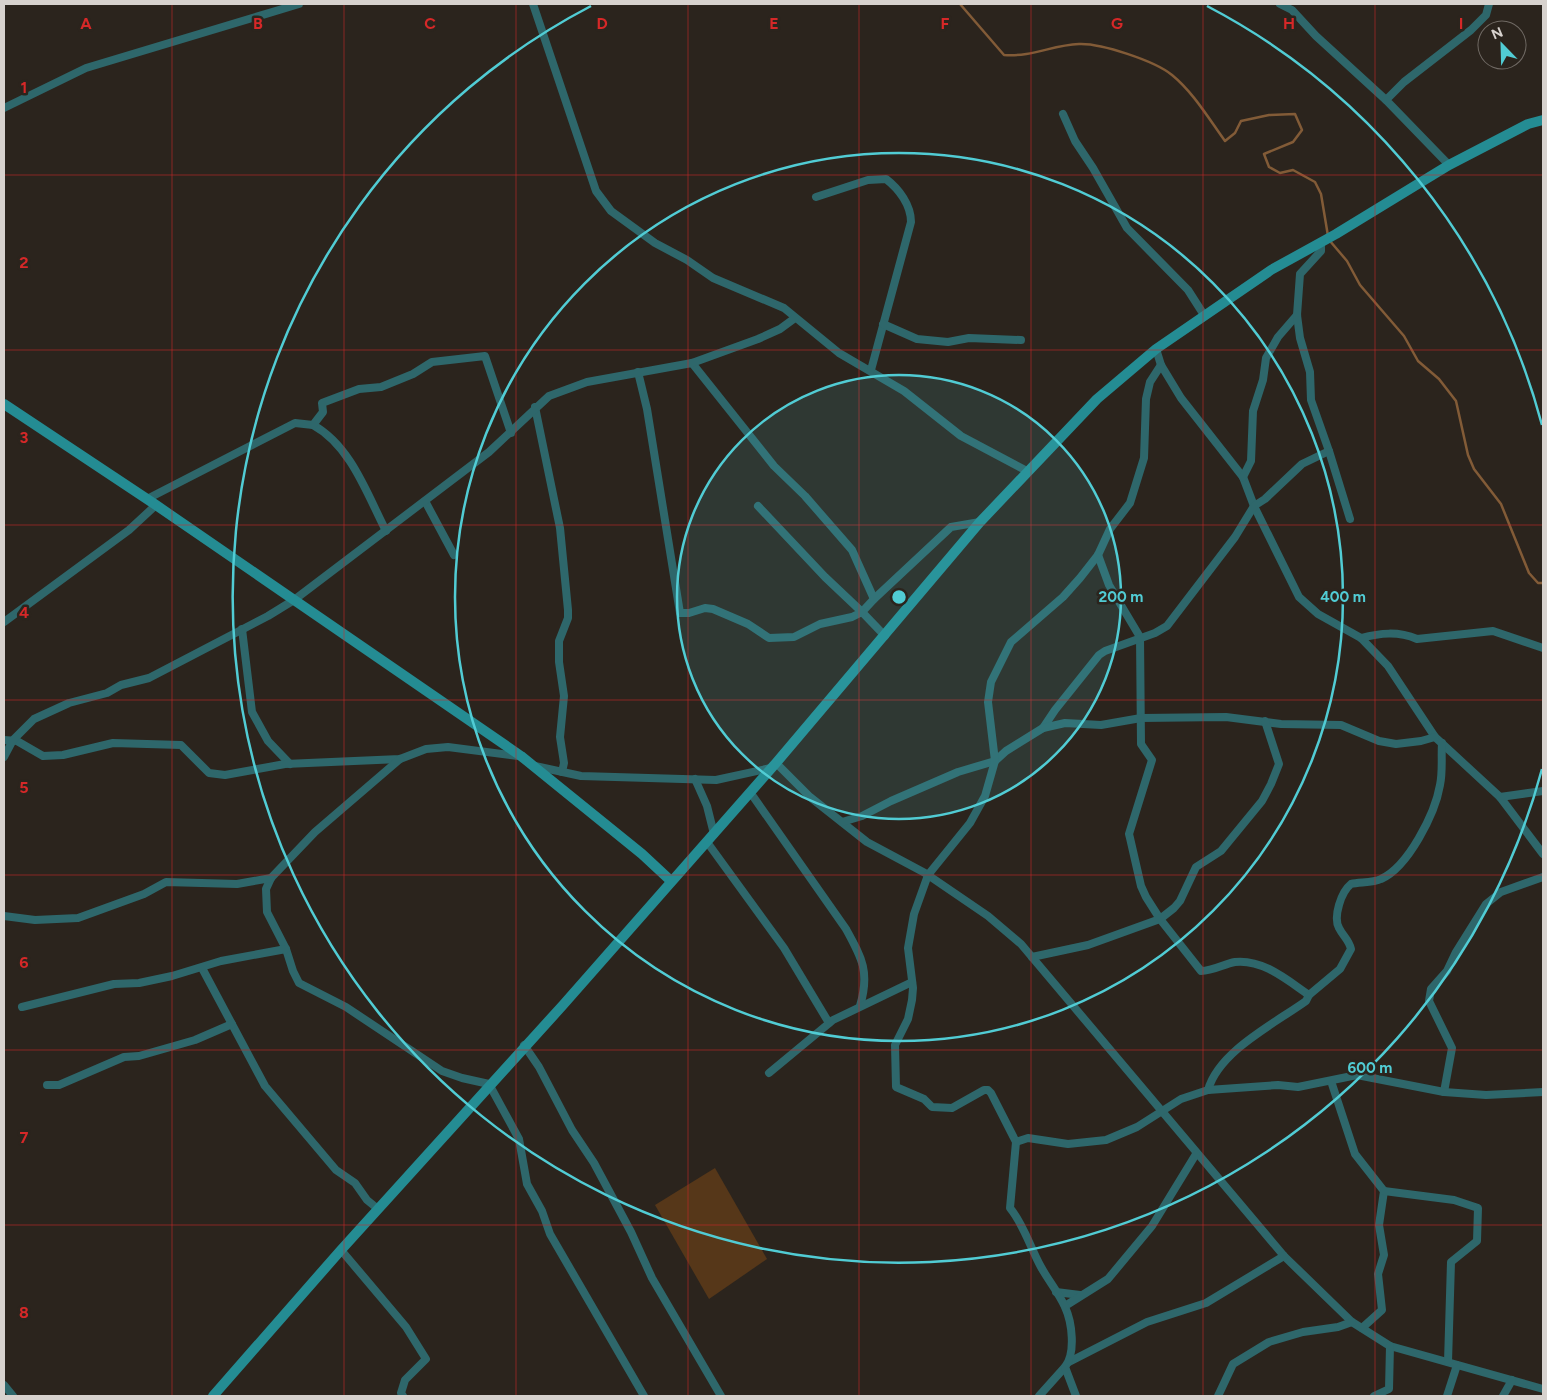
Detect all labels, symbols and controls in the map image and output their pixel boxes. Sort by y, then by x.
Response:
text: A [80,14,92,33]
text: B [253,14,263,33]
text: C [424,14,436,33]
text: D [596,14,608,33]
text: E [769,14,779,33]
text: F [941,14,950,33]
text: G [1111,14,1123,33]
text: H [1283,14,1295,33]
text: I [1459,14,1463,33]
north arrow [1477,20,1527,70]
text: N [1489,24,1505,43]
text: 1 [21,78,27,97]
text: 2 [19,253,29,272]
text: 3 [20,428,29,447]
centre of rings [890,588,908,606]
text: 200 m [1099,588,1143,606]
text: 400 m [1320,588,1366,606]
text: 4 [19,603,29,622]
text: 5 [19,778,29,797]
text: 6 [19,953,29,972]
text: 600 m [1348,1059,1392,1077]
text: 7 [20,1128,29,1147]
text: 8 [19,1303,29,1322]

